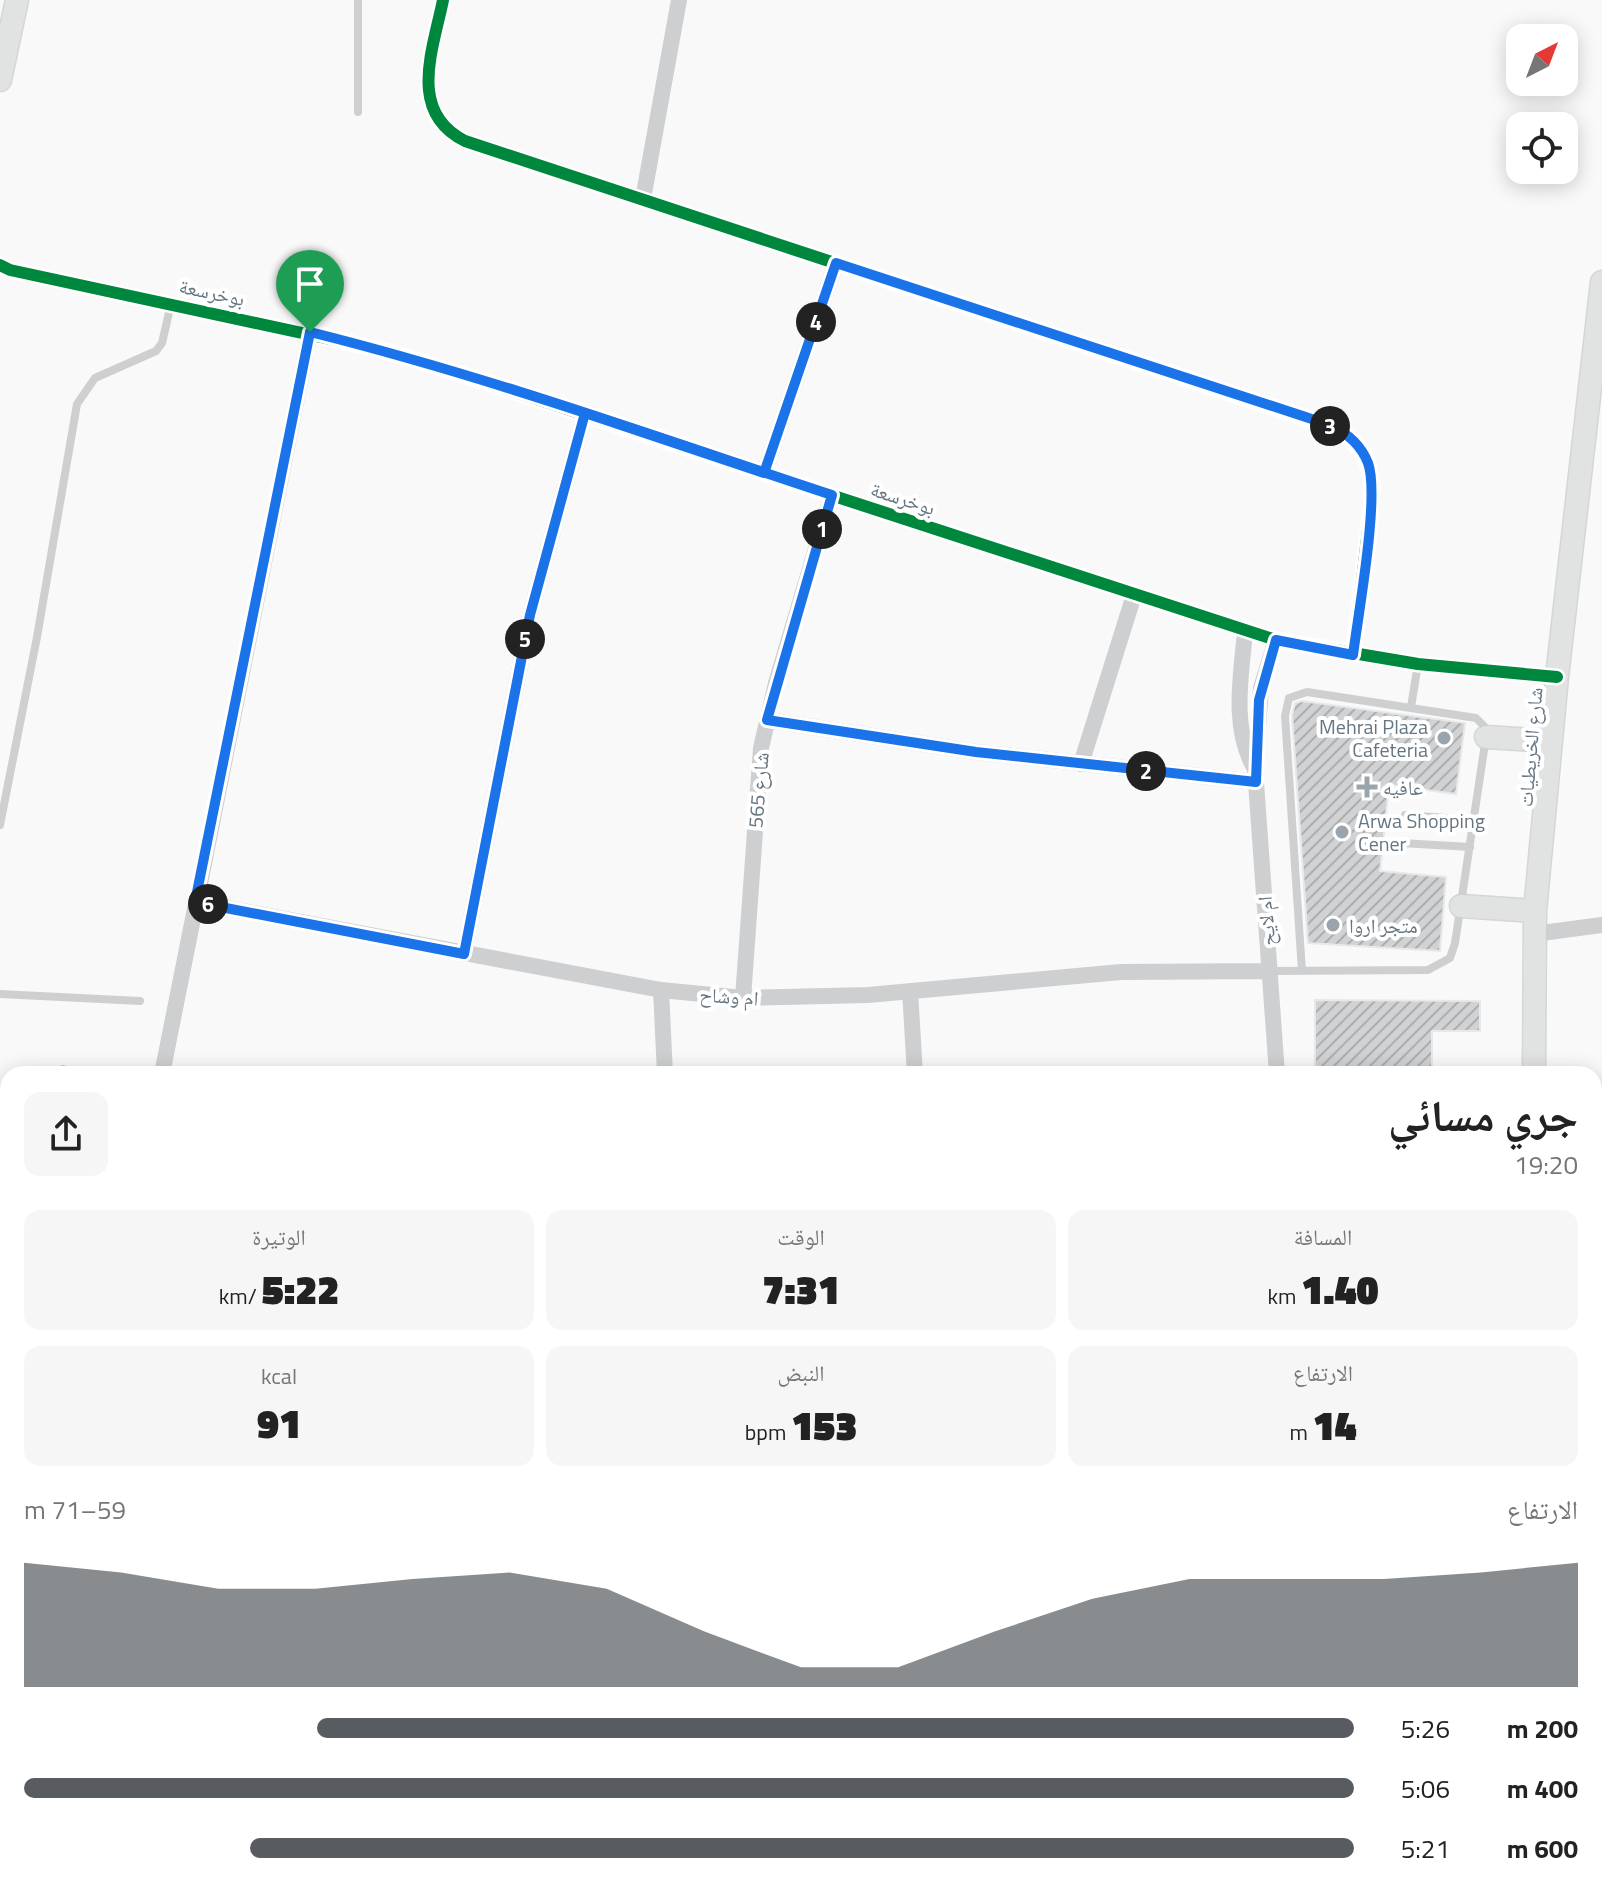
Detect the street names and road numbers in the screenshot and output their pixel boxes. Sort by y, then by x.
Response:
street label: بوخرسعة [176,270,248,314]
street label: بوخرسعة [867,473,939,523]
street label: شارع الخريطيات [1509,686,1551,808]
street label: شارع 565 [739,751,777,829]
street label: ام لايح [1249,895,1283,947]
street label: ام وشاح [698,978,760,1014]

